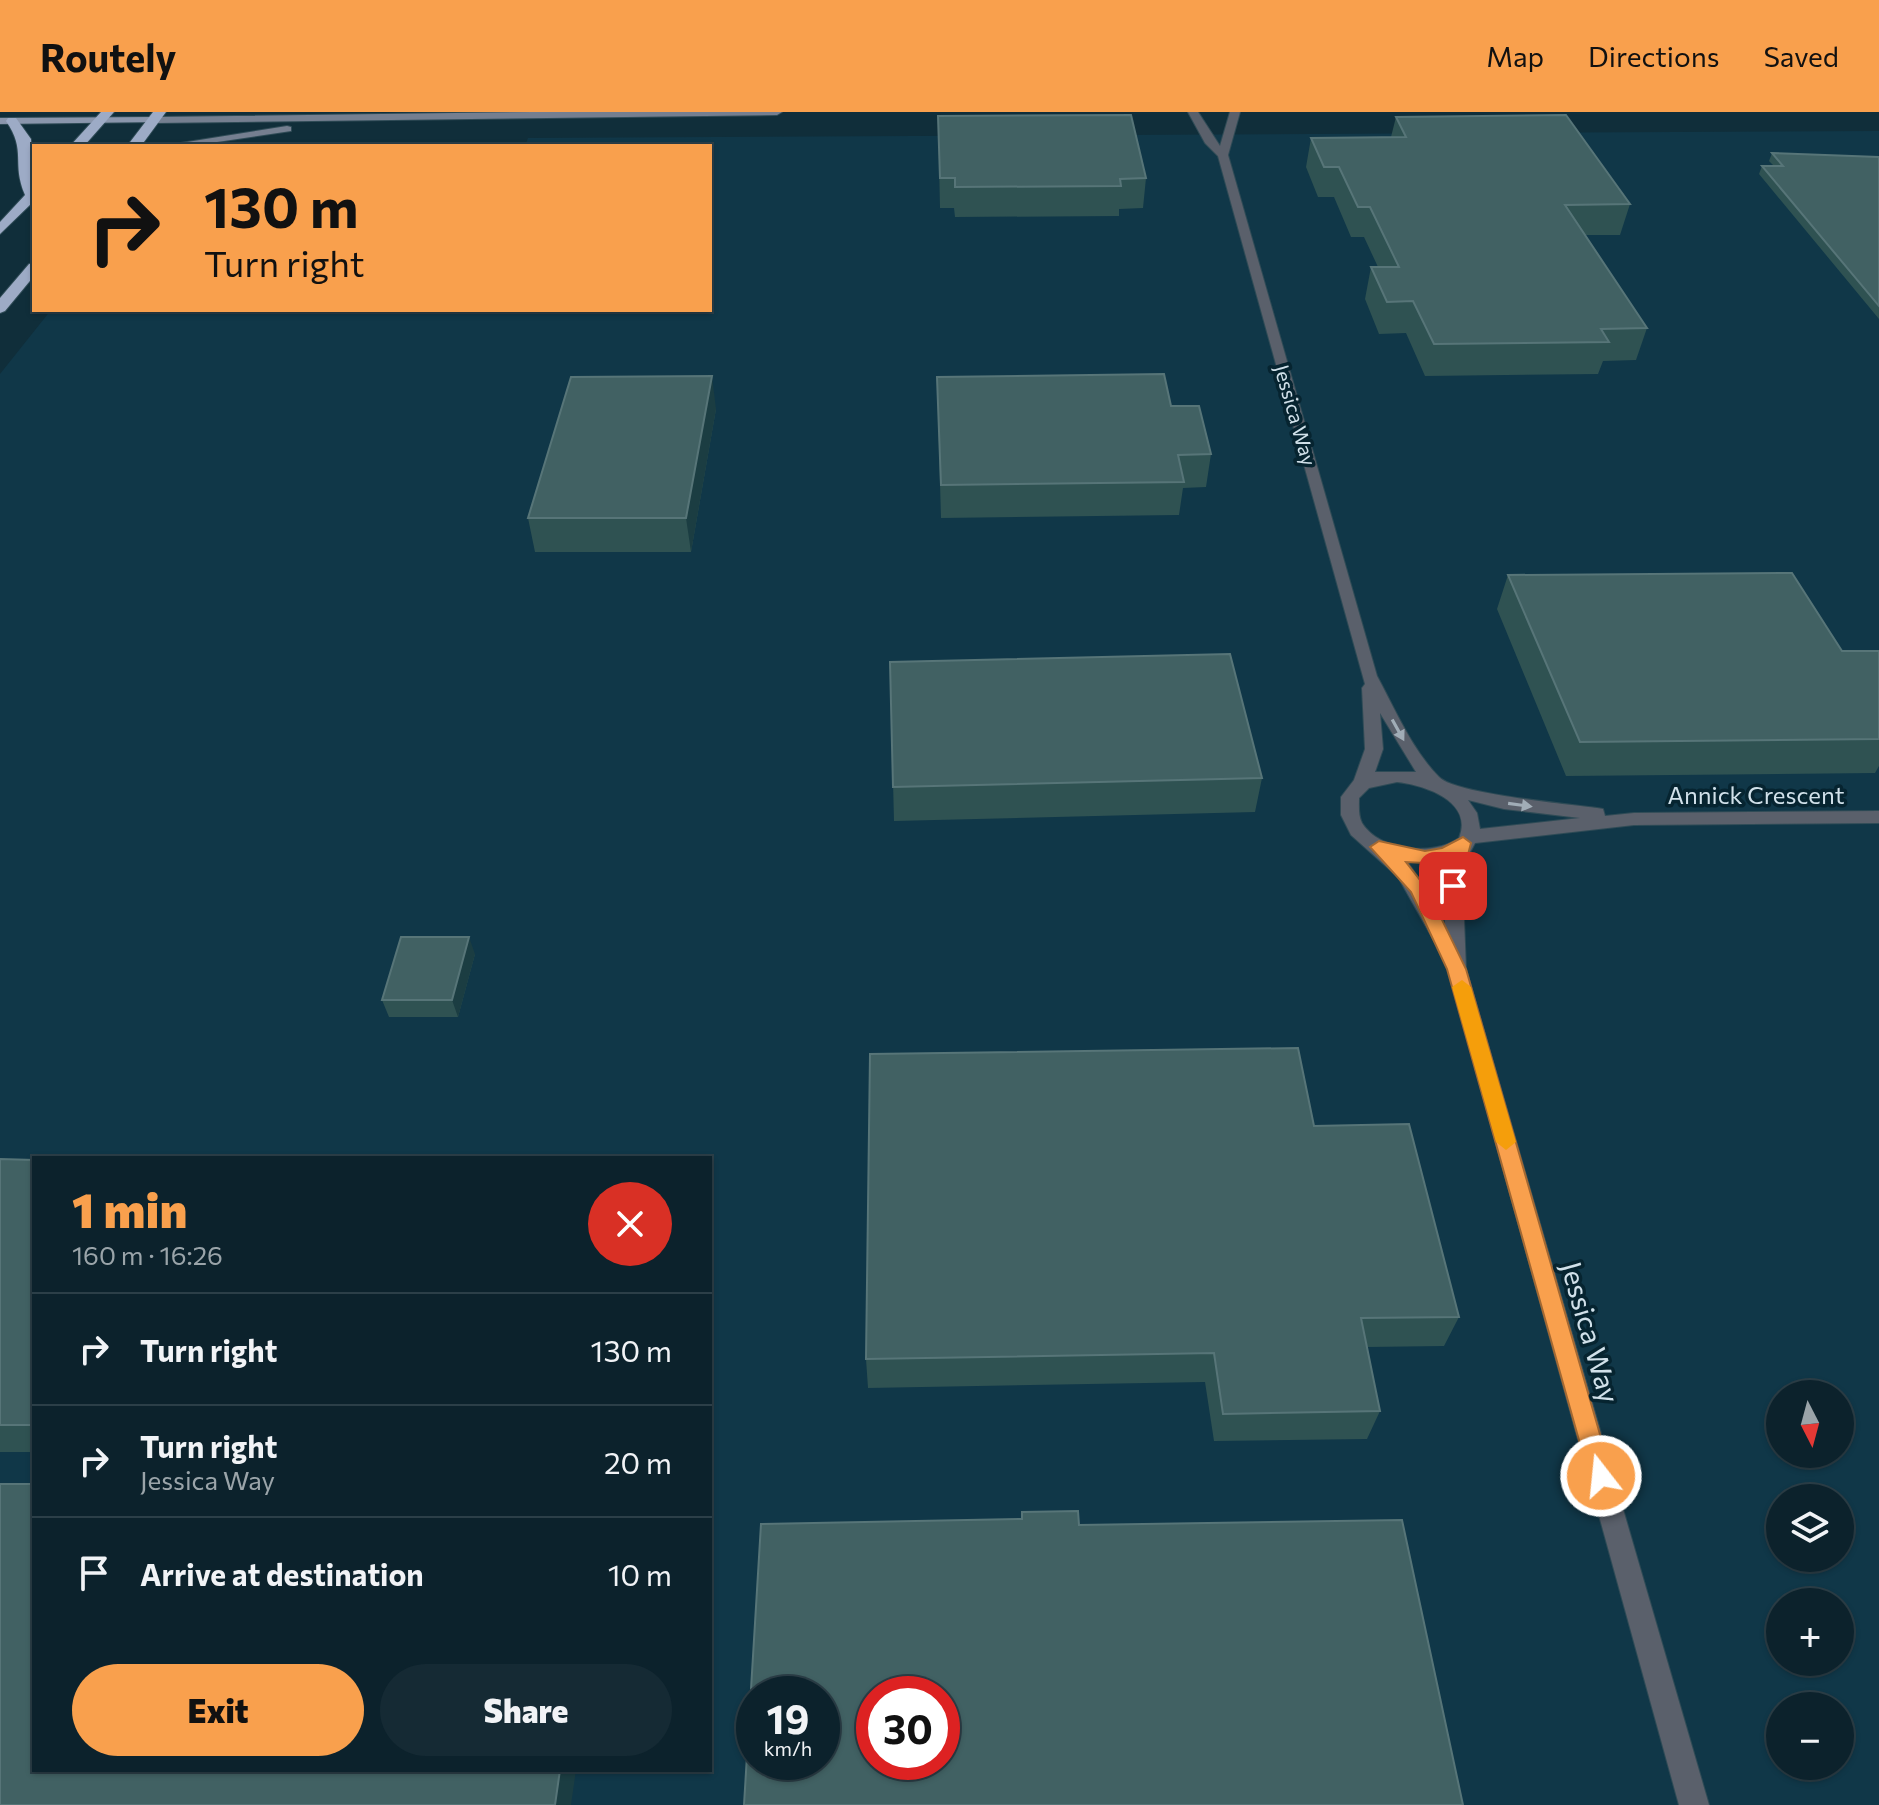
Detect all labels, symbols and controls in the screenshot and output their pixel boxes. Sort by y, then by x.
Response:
text: Routely [40,33,176,80]
text: Map [1486,39,1544,73]
text: Directions [1588,39,1719,73]
text: Saved [1763,39,1839,73]
text: 130 m [204,171,359,240]
icon: right [72,176,176,280]
text: Turn right [204,240,365,284]
street label: Jessica Way [1270,362,1322,468]
one-way arrow [1391,719,1404,742]
street label: Annick Crescent [1667,780,1845,809]
one-way arrow [1508,799,1533,812]
pin [1419,852,1487,920]
icon: arrive [1431,864,1475,908]
text: 1 min [72,1179,187,1238]
button: close [588,1182,672,1266]
text: 160 m · 16:26 [72,1239,223,1270]
street label: Jessica Way [1555,1257,1627,1407]
icon: right [72,1327,116,1371]
text: Turn right [140,1331,277,1368]
text: 130 m [591,1331,672,1368]
north arrow [1766,1380,1854,1468]
map controls [1766,1380,1854,1780]
text: Turn right [140,1427,277,1464]
position arrow [1559,1434,1643,1518]
icon: right [72,1439,116,1483]
text: 20 m [604,1443,672,1480]
text: Jessica Way [140,1464,275,1495]
button: layers [1766,1484,1854,1572]
icon: arrive [72,1551,116,1595]
text: Arrive at destination [140,1555,424,1592]
text: 10 m [608,1555,672,1592]
button: + [1766,1588,1854,1676]
button: Exit [72,1664,364,1756]
button: Share [380,1664,672,1756]
speed limit sign: 30 [856,1676,960,1780]
button: − [1766,1692,1854,1780]
text: 19 [767,1693,809,1742]
text: km/h [764,1736,812,1760]

